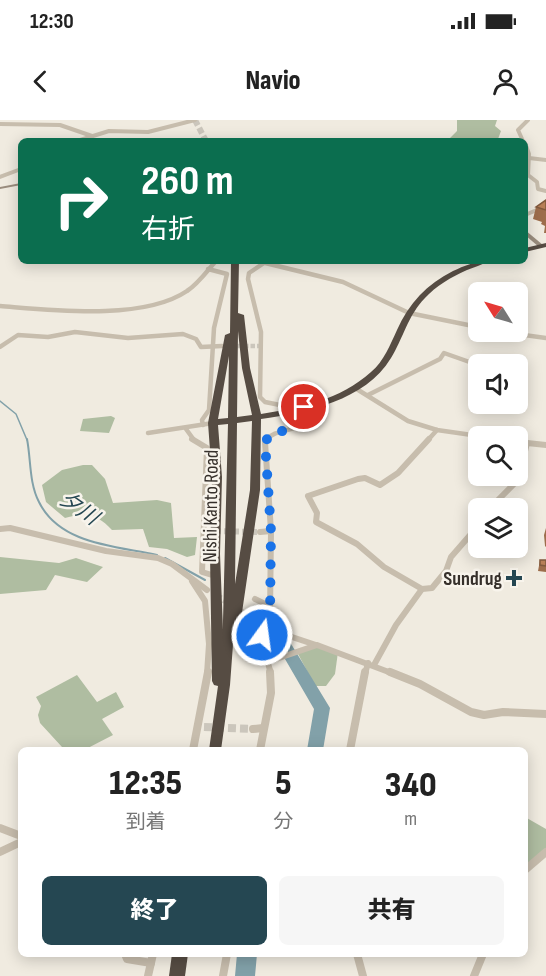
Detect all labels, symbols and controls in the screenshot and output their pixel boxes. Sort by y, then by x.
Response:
text: 12:30 [30,8,74,35]
icon: back [24,65,57,98]
text: Navio [245,65,301,97]
icon: person [489,65,522,98]
text: 260 m [141,156,234,207]
icon: right [42,162,120,240]
text: 右折 [141,214,195,246]
north arrow [468,282,528,342]
map controls [468,282,528,558]
button: sound [468,354,528,414]
pin [278,381,329,432]
icon: arrive [287,390,320,423]
button: search [468,426,528,486]
street label: Nishi Kanto Road [198,449,224,563]
water label: 夕川 [54,486,105,532]
button: layers [468,498,528,558]
place label: Sundrug [443,567,503,591]
marker: Sundrug [507,571,521,585]
position arrow [230,603,294,667]
text: 12:35 [109,762,182,805]
text: 5 [275,762,292,805]
text: 340 [385,764,437,807]
text: m [404,807,417,831]
text: 到着 [126,810,166,834]
text: 分 [274,810,294,834]
button: 終了 [42,876,267,945]
button: 共有 [279,876,504,945]

